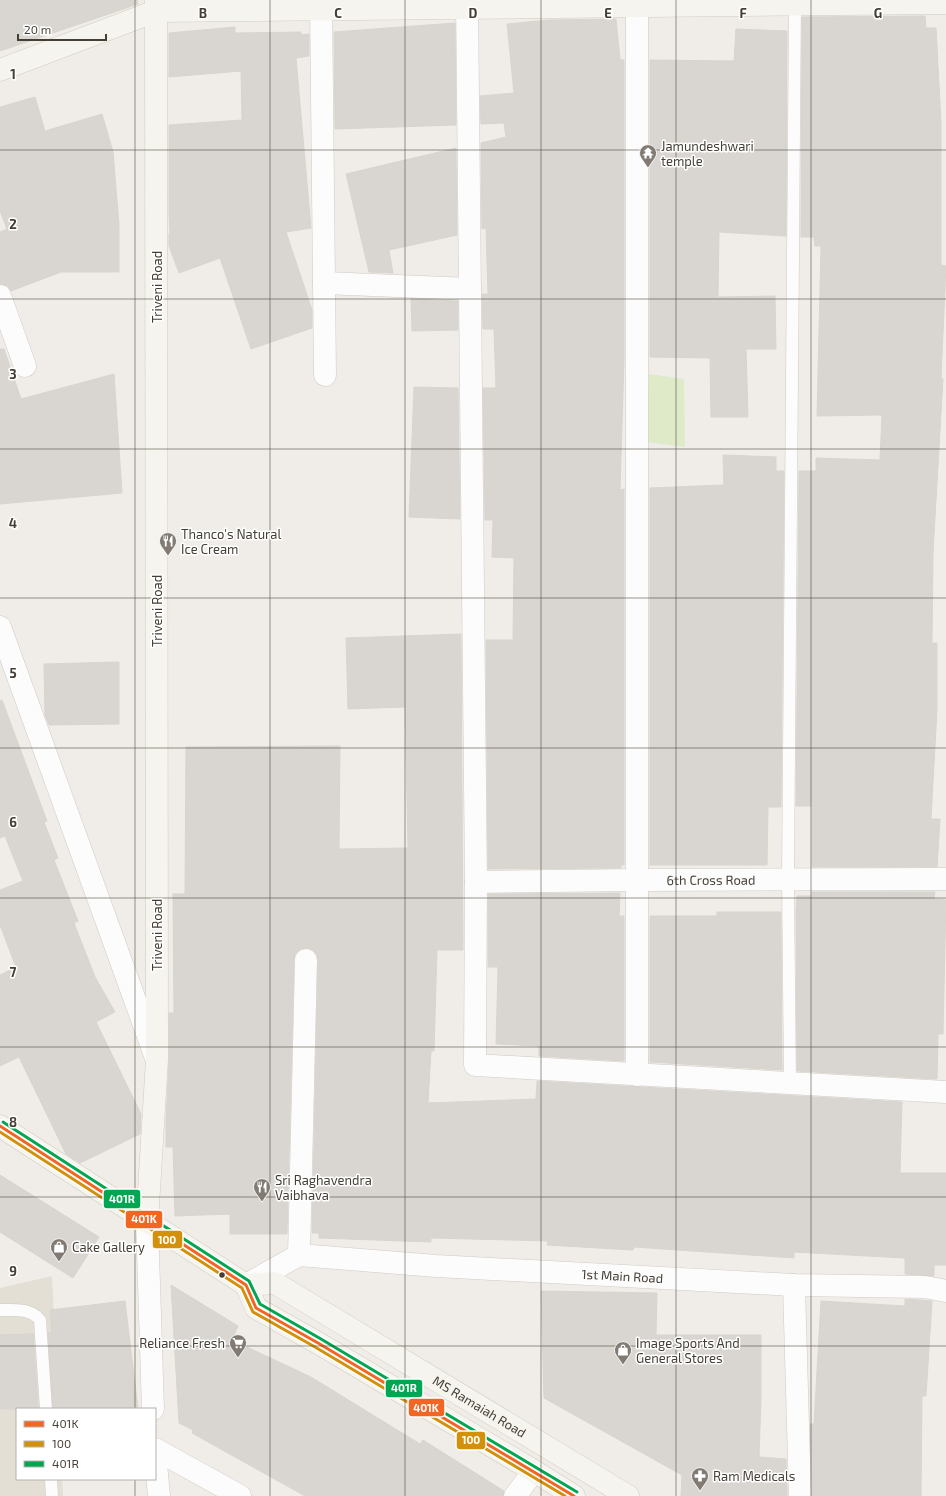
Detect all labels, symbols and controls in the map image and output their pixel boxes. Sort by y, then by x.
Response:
text: B [199,5,207,21]
text: C [334,5,342,21]
text: D [469,5,478,21]
text: E [604,5,612,21]
text: F [739,5,747,21]
text: G [874,5,882,21]
scale bar [18,16,106,42]
text: 20 m [24,22,51,36]
text: 1 [10,66,16,82]
place label: Jamundeshwari temple [661,138,754,169]
temple icon: Jamundeshwari temple [638,143,658,168]
text: 2 [9,216,17,232]
street label: Triveni Road [149,251,165,323]
text: 3 [9,366,17,382]
text: 4 [9,515,17,531]
place label: Thanco's Natural Ice Cream [181,526,281,557]
restaurant icon: Thanco's Natural Ice Cream [158,531,178,556]
street label: Triveni Road [149,575,165,647]
text: 5 [9,665,17,681]
text: 6 [9,814,17,830]
street label: 6th Cross Road [667,872,755,888]
street label: Triveni Road [149,899,165,971]
text: 7 [10,964,17,980]
text: 8 [9,1114,17,1130]
place label: Sri Raghavendra Vaibhava [275,1172,372,1203]
restaurant icon: Sri Raghavendra Vaibhava [252,1177,272,1202]
line badge: 401R [103,1189,141,1209]
text: 401R [109,1192,135,1205]
line badge: 401K [125,1210,163,1229]
text: 401K [131,1212,157,1225]
line badge: 100 [152,1230,183,1249]
text: 100 [158,1233,176,1246]
shop icon: Cake Gallery [49,1237,69,1262]
place label: Cake Gallery [72,1239,145,1255]
text: 9 [9,1263,17,1279]
street label: 1st Main Road [581,1266,664,1286]
unlabelled marker [217,1270,227,1280]
supermarket icon: Reliance Fresh [228,1333,248,1358]
place label: Reliance Fresh [139,1335,225,1351]
place label: Image Sports And General Stores [636,1335,740,1366]
shop icon: Image Sports And General Stores [613,1340,633,1365]
street label: MS Ramaiah Road [430,1372,529,1441]
line badge: 401R [385,1379,423,1398]
text: 401R [391,1381,417,1394]
line badge: 401K [408,1398,445,1417]
text: 401K [413,1401,439,1414]
legend [16,1408,156,1480]
text: 401K [52,1416,78,1430]
line badge: 100 [456,1431,486,1450]
text: 100 [462,1433,480,1446]
text: 100 [52,1436,71,1450]
text: 401R [52,1456,79,1470]
pharmacy icon: Ram Medicals [690,1466,710,1491]
place label: Ram Medicals [713,1468,795,1484]

